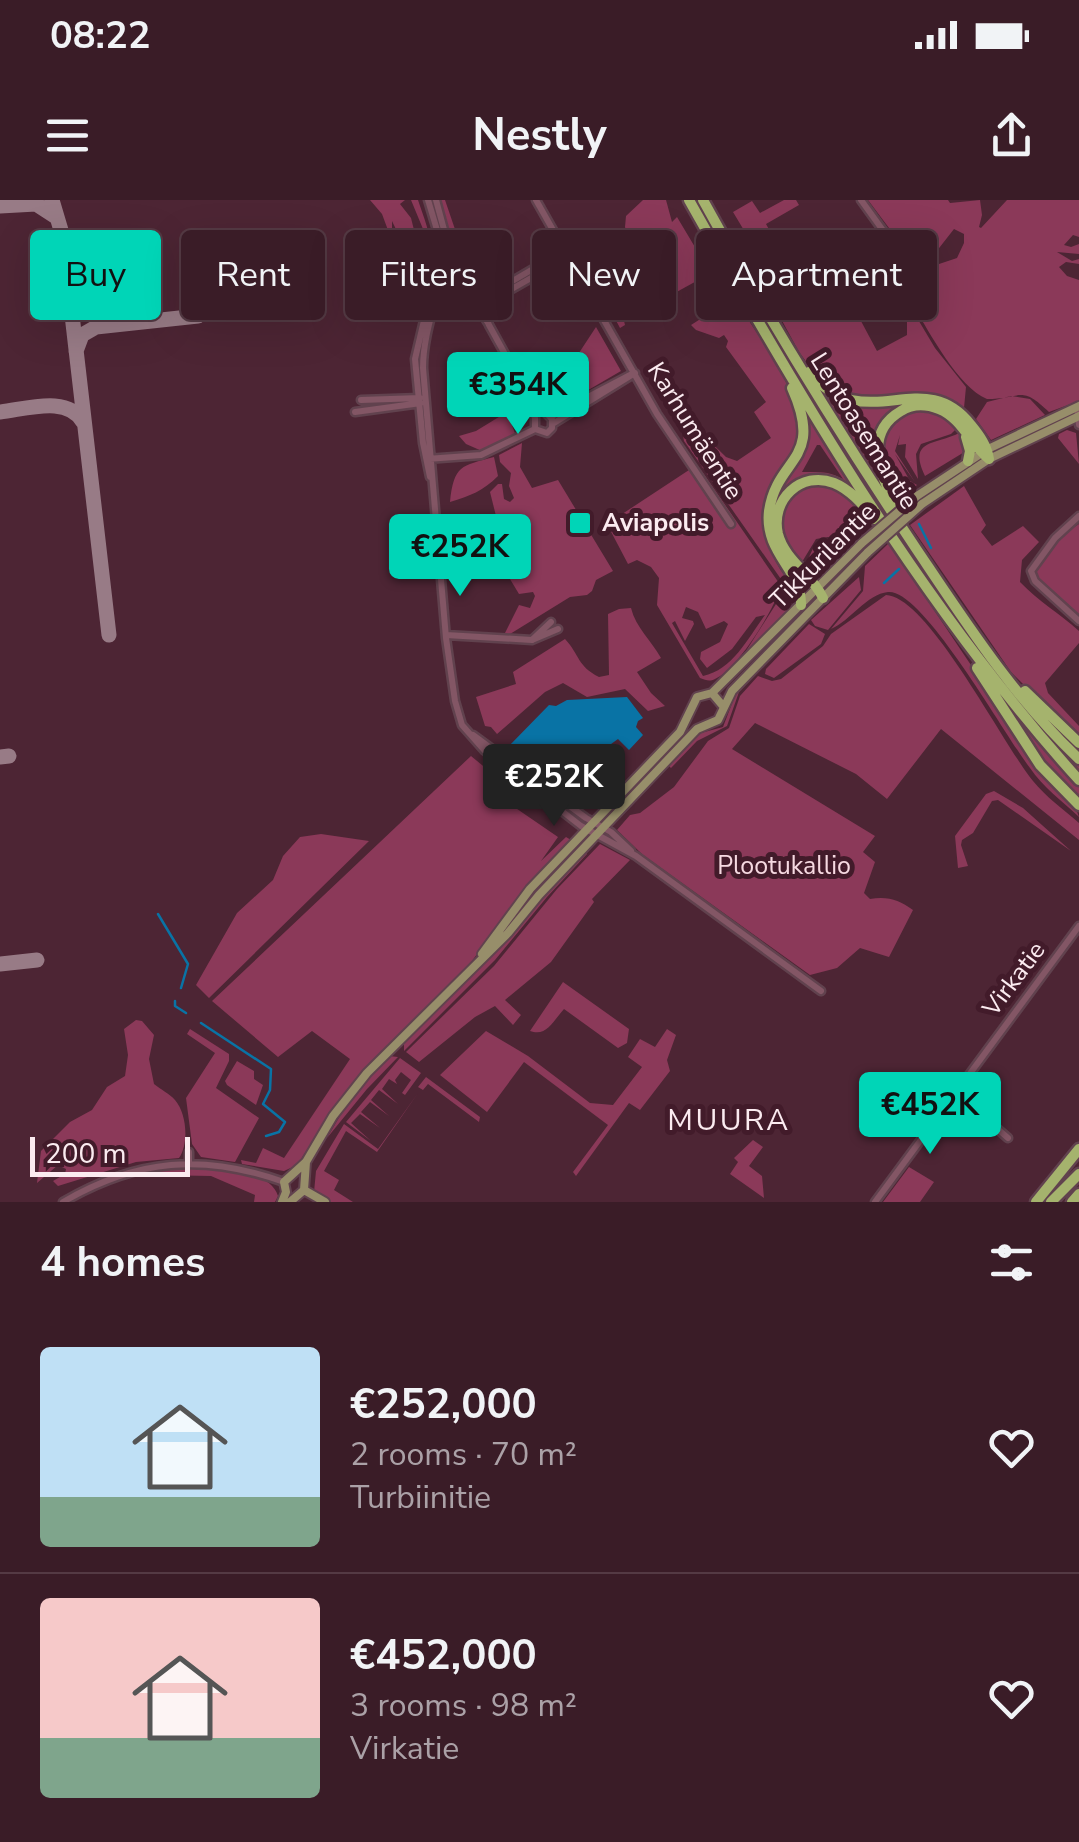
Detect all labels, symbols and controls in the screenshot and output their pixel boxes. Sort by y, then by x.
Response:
text: 08:22 [50,10,151,61]
text: Nestly [472,105,607,166]
icon: menu [40,108,95,163]
icon: share [984,108,1039,163]
chip: Buy [30,230,161,320]
chip: Rent [181,230,325,320]
chip: Filters [345,230,512,320]
chip: New [532,230,676,320]
chip: Apartment [696,230,937,320]
street label: Lentoasemantie [802,346,926,516]
pin: €354K [448,352,588,437]
street label: Karhumäentie [639,356,751,506]
text: €354K [469,363,567,406]
street label: Tikkurilantie [762,495,884,617]
place label: Aviapolis [602,506,709,540]
marker: Aviapolis [567,510,593,536]
pin: €252K [390,514,530,599]
text: €252K [411,525,509,568]
pin: €252K [484,744,624,829]
text: €252K [505,755,603,798]
park label: Plootukallio [717,849,851,883]
street label: Virkatie [974,935,1053,1024]
pin: €452K [860,1072,1000,1157]
text: €452K [881,1083,979,1126]
district label: MUURA [667,1100,791,1141]
scale bar [30,1132,190,1176]
text: 200 m [45,1135,127,1173]
text: 4 homes [40,1234,205,1291]
icon: filters [984,1235,1039,1290]
text: €252,000 [350,1376,537,1433]
icon: home [120,1387,240,1507]
icon: heart [984,1420,1039,1475]
text: 2 rooms · 70 m² [350,1433,577,1476]
text: Turbiinitie [350,1476,491,1519]
text: €452,000 [350,1627,537,1684]
icon: home [120,1638,240,1758]
icon: heart [984,1671,1039,1726]
text: 3 rooms · 98 m² [350,1684,577,1727]
text: Virkatie [350,1727,459,1770]

